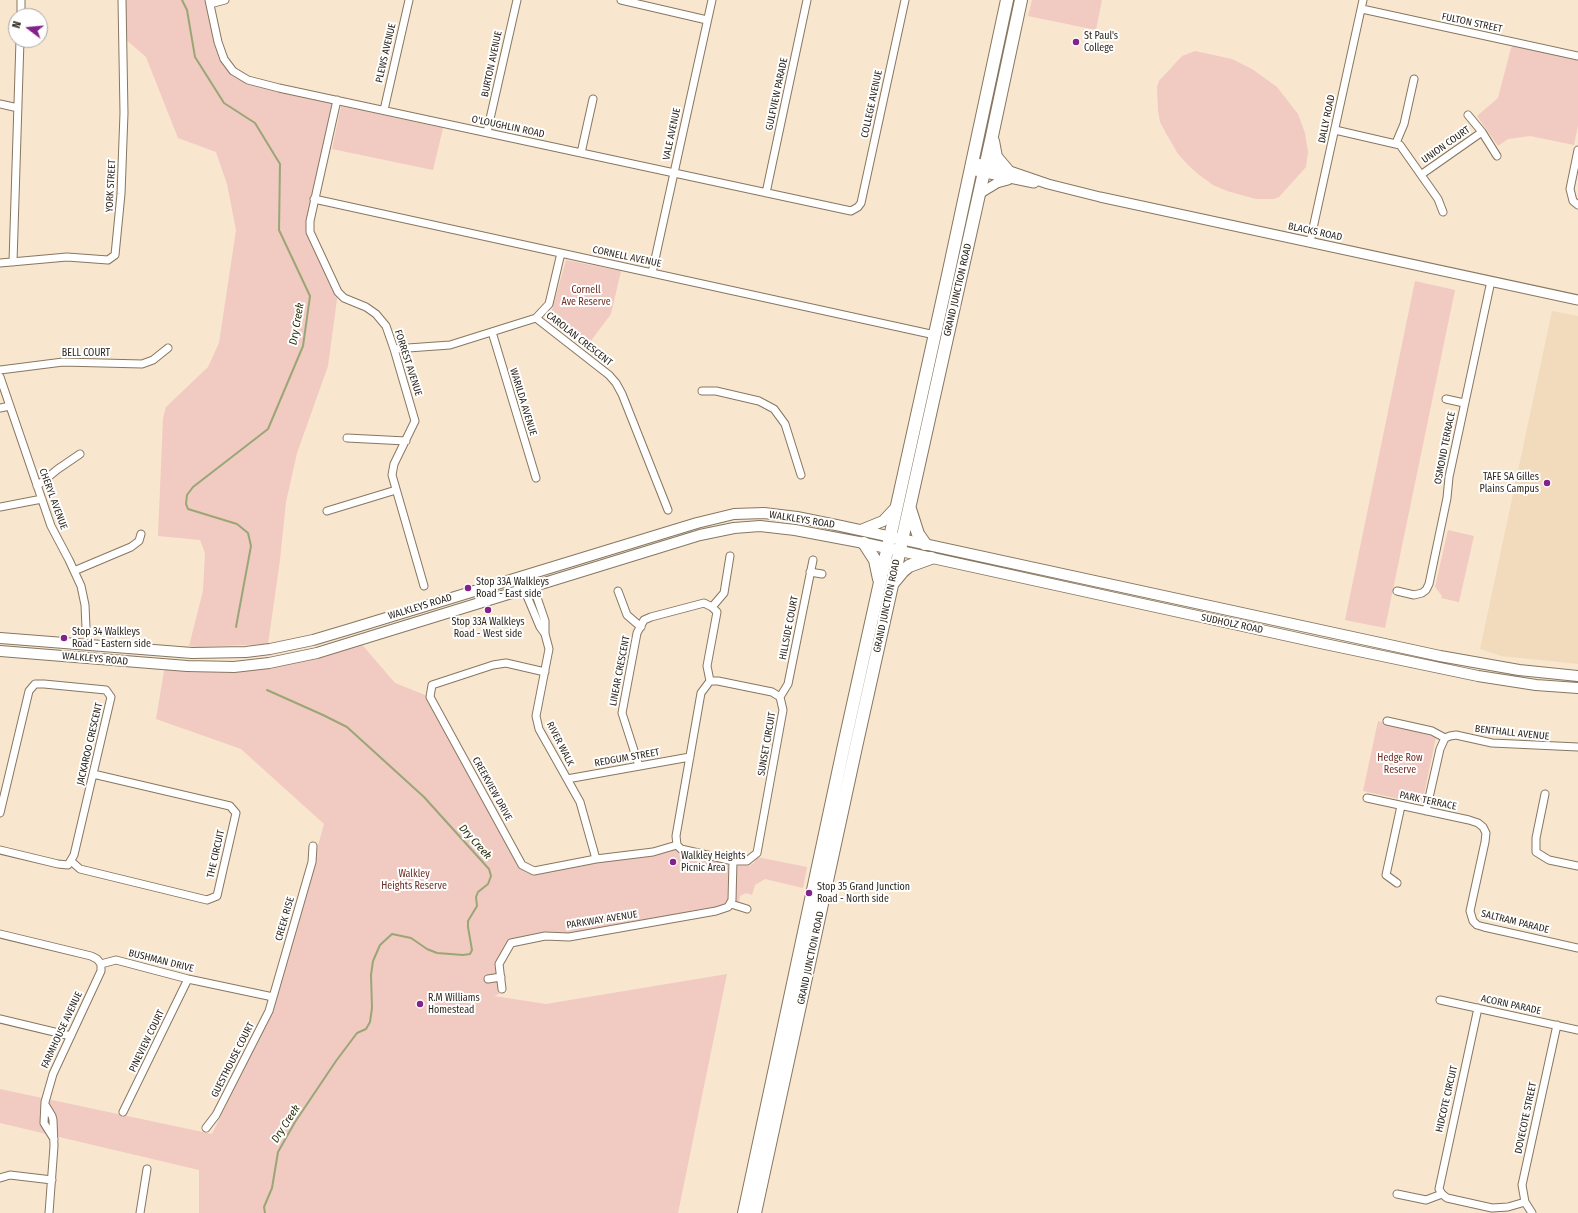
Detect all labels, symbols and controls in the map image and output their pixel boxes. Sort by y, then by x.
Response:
north arrow [8,8,48,48]
street label: FULTON STREET [1441,11,1503,35]
text: N [10,20,24,30]
street label: PLEWS AVENUE [373,22,399,84]
street label: BURTON AVENUE [479,30,505,98]
place label: St Paul's College [1084,30,1118,54]
marker: St Paul's College [1071,37,1081,47]
street label: GULFVIEW PARADE [763,57,791,131]
street label: COLLEGE AVENUE [859,69,885,139]
street label: DALLY ROAD [1316,94,1338,144]
street label: VALE AVENUE [661,107,683,161]
street label: O'LOUGHLIN ROAD [470,113,546,141]
street label: UNION COURT [1420,124,1472,166]
street label: YORK STREET [104,159,118,213]
street label: BLACKS ROAD [1287,220,1343,244]
street label: GRAND JUNCTION ROAD [941,242,975,338]
street label: CORNELL AVENUE [591,244,663,270]
park label: Cornell Ave Reserve [561,284,611,308]
water label: Dry Creek [287,302,307,346]
street label: CAROLAN CRESCENT [544,309,614,369]
street label: FORREST AVENUE [392,328,424,398]
street label: BELL COURT [62,347,110,359]
street label: WARILDA AVENUE [507,367,539,437]
street label: OSMOND TERRACE [1432,411,1458,485]
street label: CHERYL AVENUE [36,467,70,531]
place label: TAFE SA Gilles Plains Campus [1480,471,1539,494]
marker: TAFE SA Gilles Plains Campus [1542,478,1552,488]
street label: WALKLEYS ROAD [768,509,836,531]
street label: GRAND JUNCTION ROAD [871,558,903,654]
place label: Stop 33A Walkleys Road - East side [476,576,549,600]
marker: Stop 33A Walkleys Road - East side [463,583,473,593]
street label: WALKLEYS ROAD [387,592,453,622]
street label: HILLSIDE COURT [777,595,801,661]
marker: Stop 33A Walkleys Road - West side [483,605,493,615]
street label: SUDHOLZ ROAD [1200,612,1264,636]
place label: Stop 33A Walkleys Road - West side [451,616,525,640]
place label: Stop 34 Walkleys Road - Eastern side [72,626,151,650]
marker: Stop 34 Walkleys Road - Eastern side [59,633,69,643]
street label: LINEAR CRESCENT [607,635,633,707]
street label: WALKLEYS ROAD [61,650,129,668]
street label: JACKAROO CRESCENT [75,702,105,786]
street label: SUNSET CIRCUIT [755,711,779,777]
street label: RIVER WALK [544,720,576,768]
street label: BENTHALL AVENUE [1474,723,1550,743]
street label: REDGUM STREET [594,746,660,770]
park label: Hedge Row Reserve [1377,752,1423,776]
street label: CREEKVIEW DRIVE [470,755,514,823]
street label: PARK TERRACE [1398,789,1458,813]
water label: Dry Creek [456,822,494,862]
street label: THE CIRCUIT [205,829,227,879]
place label: Walkley Heights Picnic Area [681,850,746,874]
marker: Walkley Heights Picnic Area [668,857,678,867]
park label: Walkley Heights Reserve [381,868,447,892]
place label: Stop 35 Grand Junction Road - North side [817,881,910,904]
marker: Stop 35 Grand Junction Road - North side [804,888,814,898]
street label: CREEK RISE [273,896,297,942]
street label: PARKWAY AVENUE [566,908,638,932]
street label: SALTRAM PARADE [1480,908,1550,936]
street label: GRAND JUNCTION ROAD [795,910,827,1006]
street label: BUSHMAN DRIVE [127,947,195,975]
street label: FARMHOUSE AVENUE [39,990,85,1070]
place label: R.M Williams Homestead [428,992,480,1016]
street label: ACORN PARADE [1480,993,1542,1017]
marker: R.M Williams Homestead [415,999,425,1009]
street label: PINEVIEW COURT [127,1008,167,1074]
street label: GUESTHOUSE COURT [209,1020,257,1100]
street label: HIDCOTE CIRCUIT [1433,1064,1461,1134]
street label: DOVECOTE STREET [1513,1081,1539,1155]
water label: Dry Creek [269,1103,303,1145]

